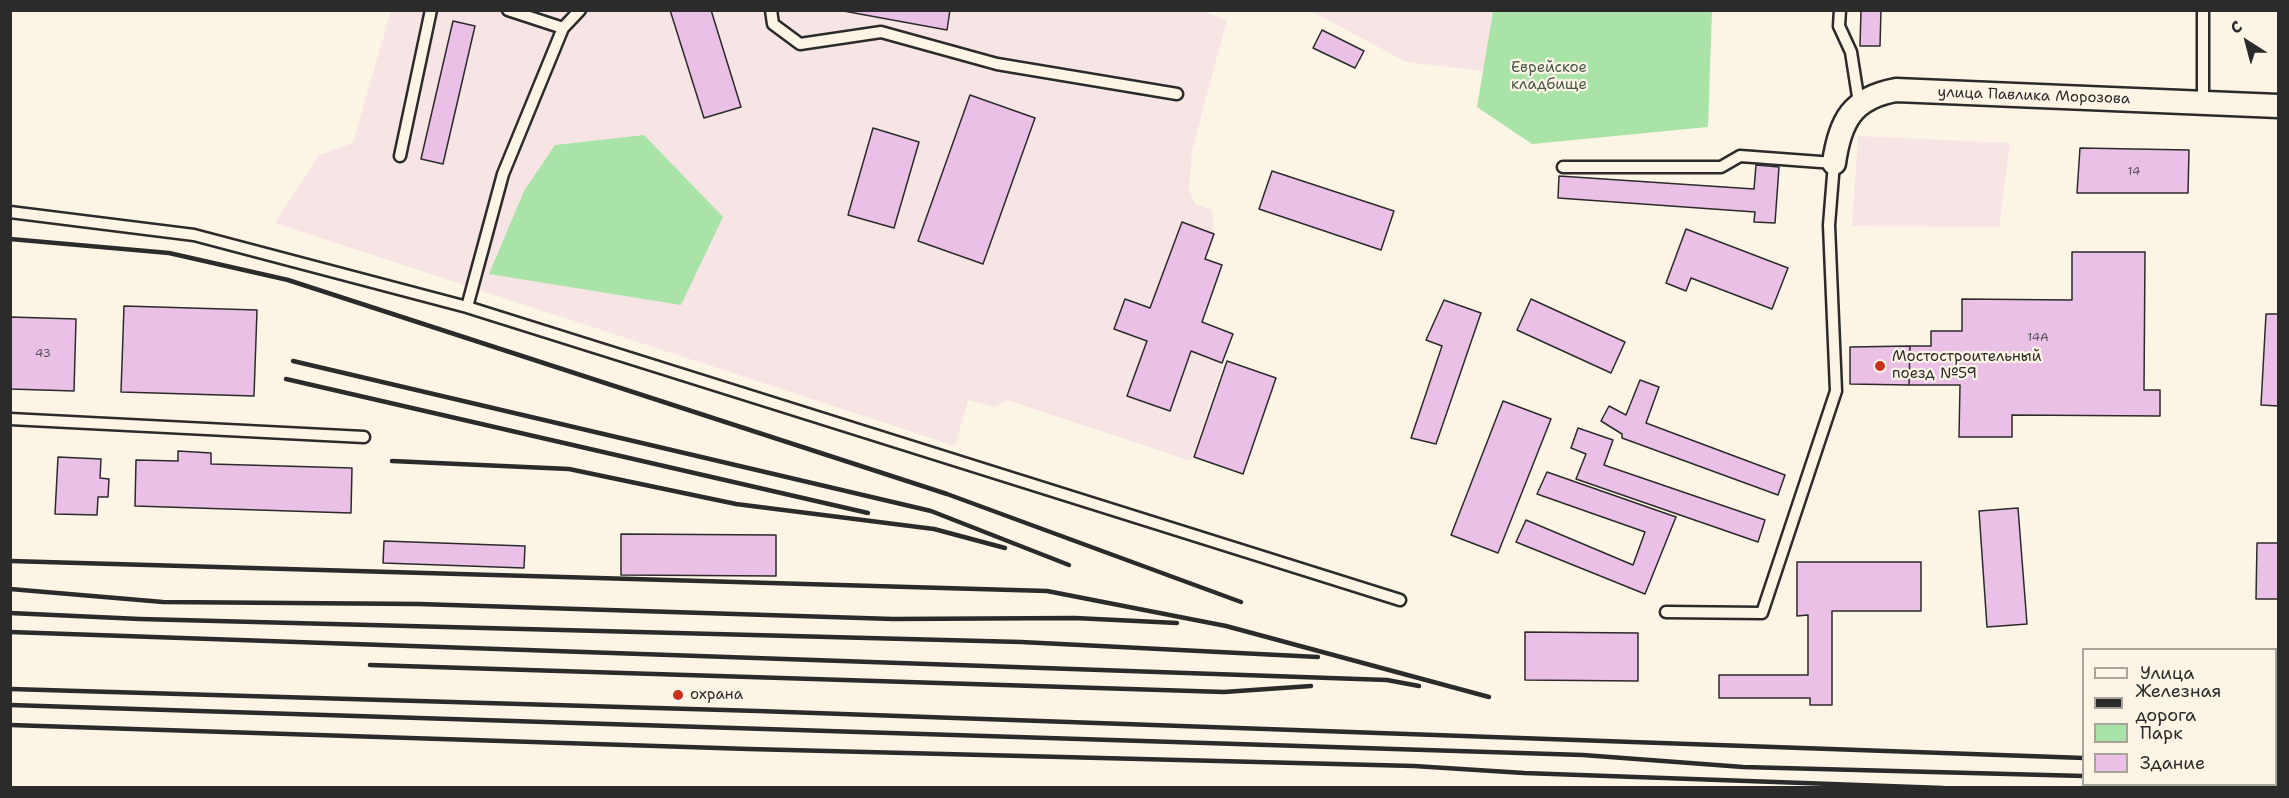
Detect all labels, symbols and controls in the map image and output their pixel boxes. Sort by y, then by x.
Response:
north arrow [2217,12,2277,72]
text: С [2226,16,2246,38]
park label: Еврейское кладбище [1511,59,1587,94]
street label: улица Павлика Морозова [1937,84,2131,108]
house number: 14 [2128,165,2140,179]
house number: 14А [2027,331,2049,345]
house number: 43 [35,347,51,361]
place label: Мостостроительный поезд №59 [1892,348,2042,383]
marker: Мостостроительный поезд №59 [1873,359,1887,373]
legend [2082,648,2277,786]
text: Улица [2140,661,2194,685]
text: Железная дорога [2135,679,2221,727]
place label: охрана [690,686,743,704]
marker: охрана [671,688,685,702]
text: Парк [2140,721,2183,745]
text: Здание [2140,751,2205,775]

